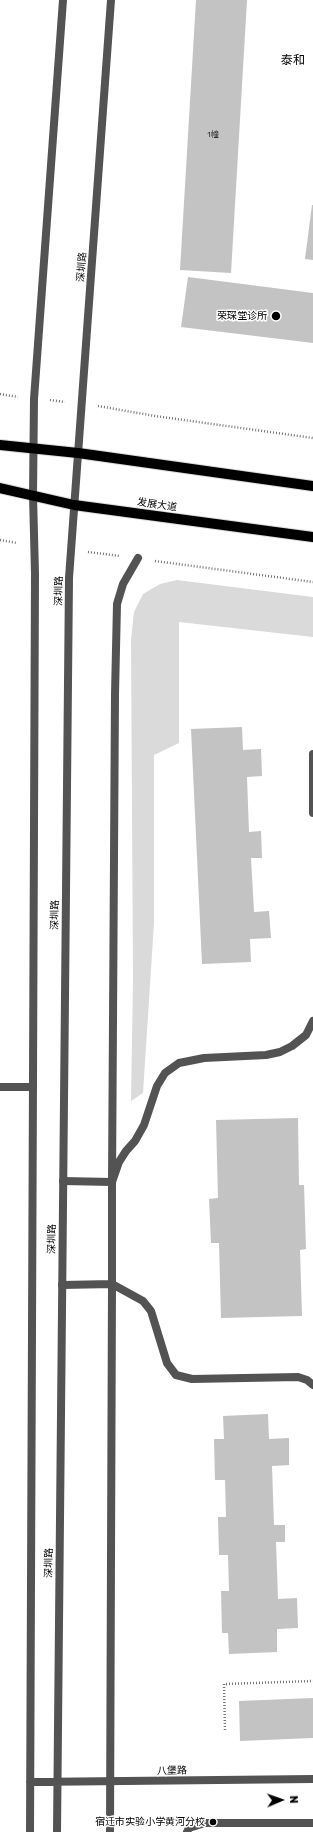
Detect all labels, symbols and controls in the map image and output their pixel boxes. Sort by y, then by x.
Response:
district label: 泰和 [281,54,305,68]
house number: 1幢 [207,130,219,140]
street label: 深圳路 [75,252,89,282]
place label: 荣琛堂诊所 [217,310,267,322]
marker: 荣琛堂诊所 [270,310,282,322]
street label: 发展大道 [136,496,178,514]
street label: 深圳路 [53,576,65,606]
street label: 深圳路 [49,900,61,930]
street label: 深圳路 [46,1224,58,1254]
street label: 深圳路 [43,1548,55,1578]
street label: 八堡路 [157,1765,187,1777]
north arrow [261,1780,301,1820]
text: N [287,1795,300,1804]
place label: 宿迁市实验小学黄河分校 [95,1816,205,1828]
marker: 宿迁市实验小学黄河分校 [208,1817,218,1827]

